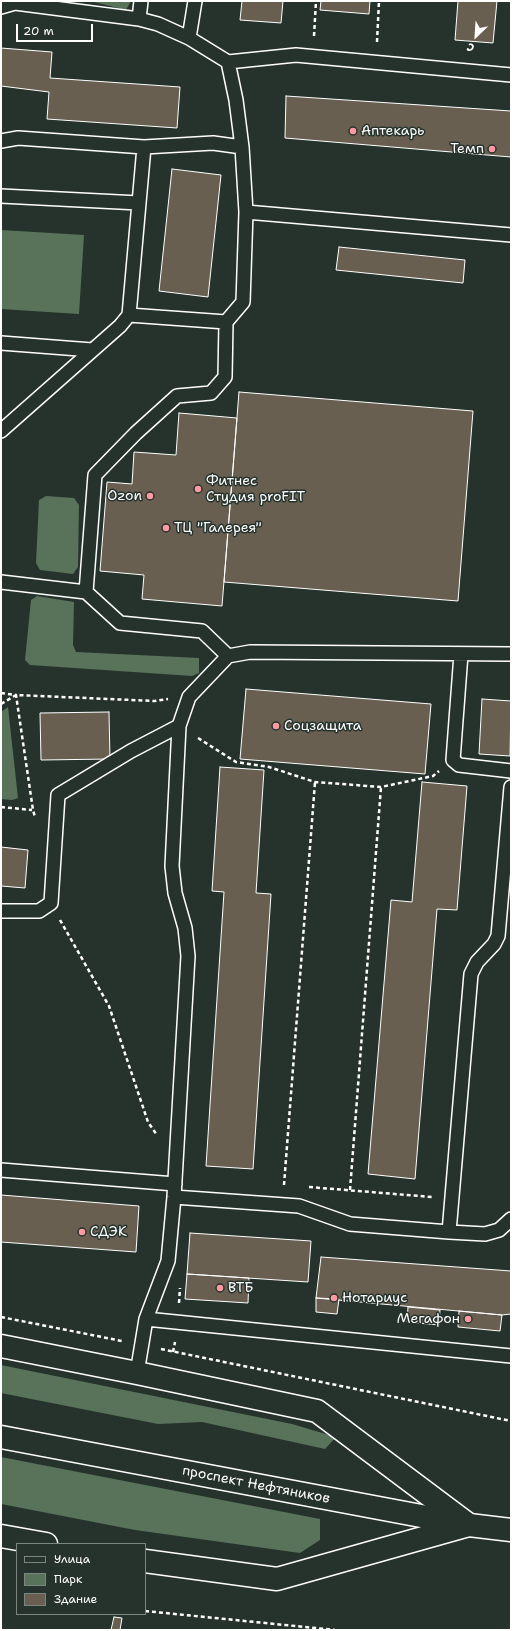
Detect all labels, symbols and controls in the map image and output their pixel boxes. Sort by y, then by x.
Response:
scale bar [18,16,95,42]
north arrow [456,16,496,56]
text: 20 m [23,23,54,39]
text: С [464,39,477,56]
place label: Аптекарь [361,123,424,139]
marker: Аптекарь [348,126,358,136]
place label: Темп [450,141,484,157]
marker: Темп [487,144,497,154]
place label: Фитнес Студия proFIT [206,473,305,506]
marker: Фитнес Студия proFIT [193,484,203,494]
place label: Ozon [107,488,142,504]
marker: Ozon [145,491,155,501]
place label: ТЦ "Галерея" [174,520,262,536]
marker: ТЦ "Галерея" [161,523,171,533]
place label: Соцзащита [284,718,361,734]
marker: Соцзащита [271,721,281,731]
place label: СДЭК [90,1224,127,1240]
marker: СДЭК [77,1227,87,1237]
place label: ВТБ [228,1280,253,1296]
marker: ВТБ [215,1283,225,1293]
place label: Нотариус [342,1290,407,1306]
marker: Нотариус [329,1293,339,1303]
place label: Мегафон [397,1311,460,1327]
marker: Мегафон [463,1314,473,1324]
street label: проспект Нефтяников [181,1462,331,1508]
legend [16,1543,146,1615]
text: Улица [54,1551,90,1567]
text: Парк [54,1571,82,1587]
text: Здание [54,1591,97,1607]

